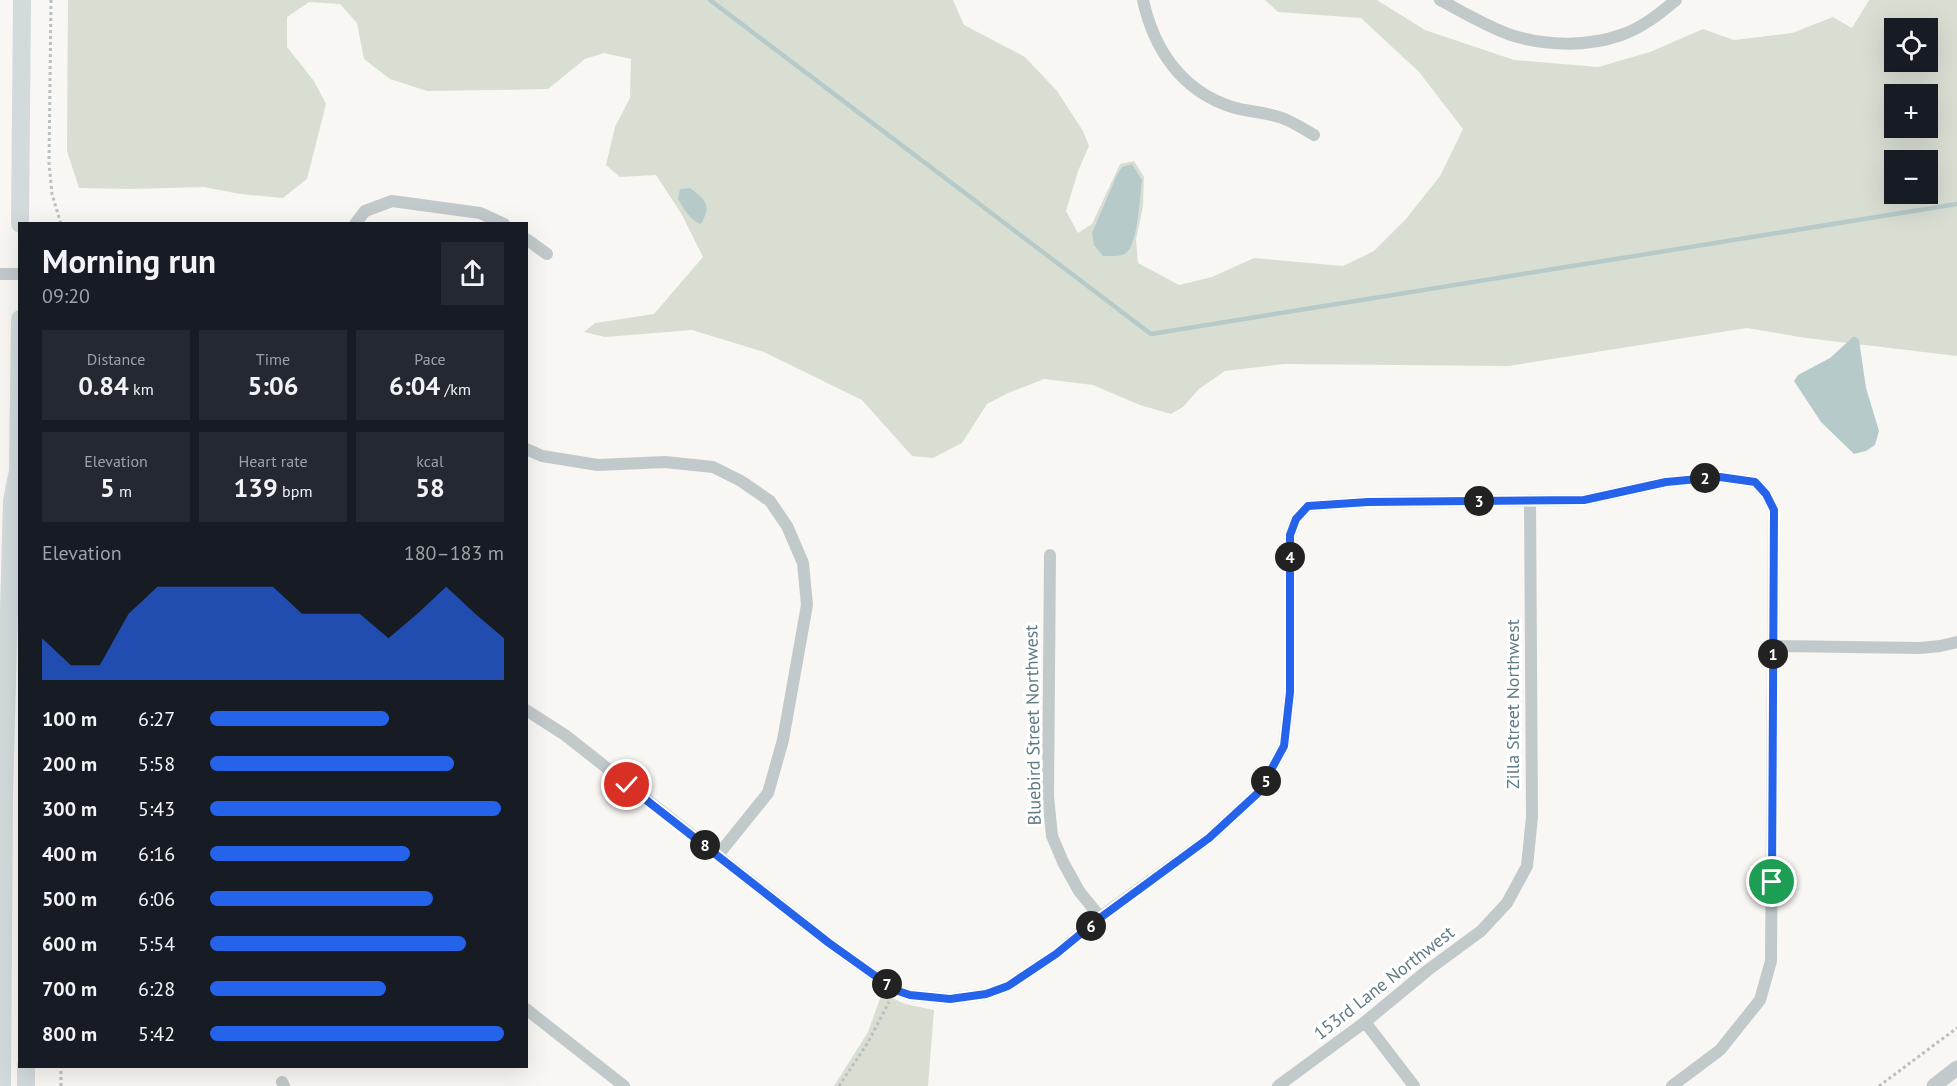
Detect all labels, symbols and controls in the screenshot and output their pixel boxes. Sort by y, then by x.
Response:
map controls [1884,18,1938,204]
button: locate [1884,18,1938,72]
button: + [1884,84,1938,138]
button: − [1884,150,1938,204]
text: Morning run [42,239,216,282]
button: share [441,242,504,305]
text: 09:20 [42,283,90,309]
text: Distance [87,349,145,369]
text: Time [256,349,290,369]
text: Pace [414,349,446,369]
text: 0.84 [78,369,129,402]
text: 5:06 [247,369,299,402]
text: 6:04 [389,369,440,402]
text: km [129,379,154,399]
text: /km [440,379,471,399]
text: Elevation [84,451,148,471]
text: Heart rate [238,451,308,471]
text: kcal [416,451,444,471]
pin: 2 [1690,463,1720,493]
text: 2 [1700,468,1710,488]
text: 5 [100,471,115,504]
text: 139 [234,471,278,504]
text: 58 [415,471,445,504]
text: m [115,481,132,501]
text: bpm [278,481,312,501]
pin: 3 [1464,486,1494,516]
text: 3 [1474,491,1484,511]
text: Elevation [42,540,122,566]
text: 180–183 m [404,540,504,566]
pin: 4 [1275,542,1305,572]
text: 4 [1285,547,1295,567]
street label: Zilla Street Northwest [1501,619,1524,789]
street label: Bluebird Street Northwest [1019,624,1046,826]
pin: 1 [1758,639,1788,669]
text: 1 [1768,644,1778,664]
text: 100 m [42,706,97,732]
text: 6:27 [138,706,175,732]
text: 200 m [42,751,97,777]
text: 5:58 [138,751,175,777]
pin [601,759,652,810]
pin: 5 [1251,766,1281,796]
icon: check [610,768,643,801]
text: 5 [1261,771,1271,791]
text: 300 m [42,796,97,822]
text: 5:43 [138,796,175,822]
pin: 8 [690,830,720,860]
text: 8 [700,835,710,855]
text: 400 m [42,841,97,867]
text: 6:16 [138,841,175,867]
pin [1746,856,1797,907]
icon: arrive [1755,865,1788,898]
text: 500 m [42,886,97,912]
text: 6:06 [138,886,175,912]
pin: 6 [1076,911,1106,941]
text: 6 [1086,916,1096,936]
street label: 153rd Lane Northwest [1309,921,1459,1045]
text: 600 m [42,931,97,957]
text: 5:54 [138,931,175,957]
pin: 7 [872,969,902,999]
text: 7 [882,974,892,994]
text: 700 m [42,976,97,1002]
text: 6:28 [138,976,175,1002]
text: 800 m [42,1021,97,1047]
text: 5:42 [138,1021,175,1047]

